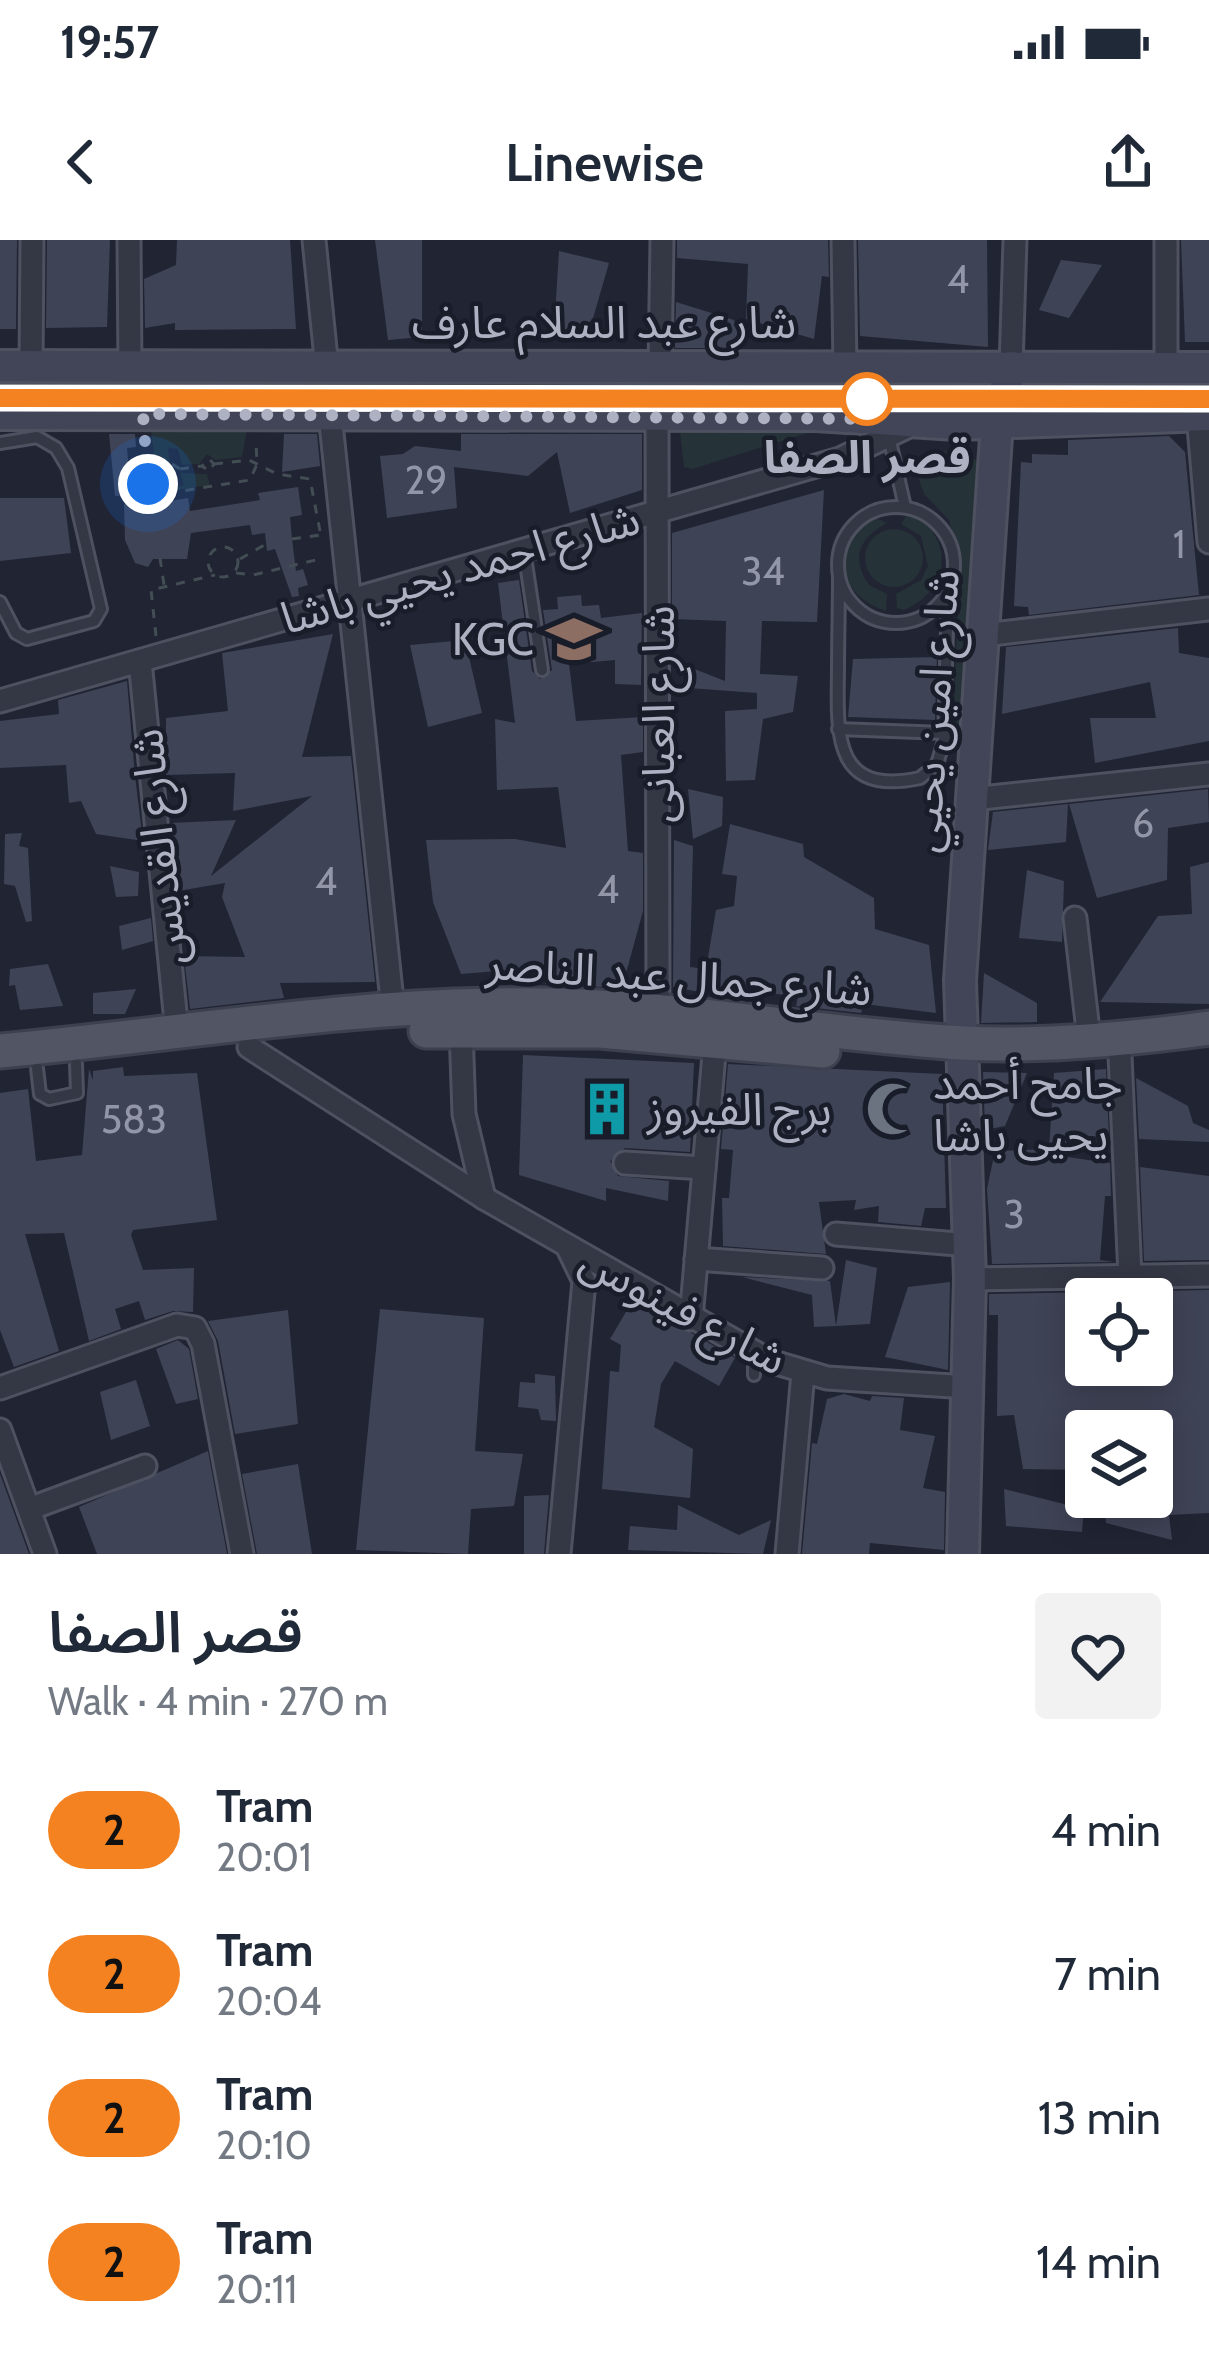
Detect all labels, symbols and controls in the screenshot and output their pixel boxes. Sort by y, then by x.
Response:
text: 19:57 [60,15,159,69]
icon: back [48,129,114,195]
text: Linewise [505,129,704,195]
icon: share [1095,129,1161,195]
house number: 4 [947,255,969,303]
street label: شارع عبد السلام عارف [412,295,796,356]
marker: قصر الصفا [842,374,892,424]
place label: قصر الصفا [763,430,971,484]
your location [118,454,178,514]
house number: 29 [405,456,447,504]
street label: شارع احمد يحيي باشا [274,491,648,652]
house number: 1 [1173,520,1185,568]
house number: 34 [741,547,785,595]
street label: شارع امين يحيي [896,567,977,855]
street label: شارع العبانى [631,605,692,823]
school or university icon: KGC [545,610,603,668]
place label: KGC [452,612,534,666]
street label: شارع القديس [119,726,204,968]
house number: 6 [1132,799,1154,847]
house number: 4 [315,857,337,905]
house number: 4 [597,865,619,913]
street label: شارع جمال عبد الناصر [482,935,874,1023]
place label: جامح أحمد يحيى باشا [933,1056,1123,1162]
building icon: برج الفيروز [578,1080,636,1138]
mosque icon: جامح أحمد يحيى باشا [864,1080,922,1138]
place label: برج الفيروز [645,1082,832,1143]
house number: 583 [101,1095,167,1143]
house number: 3 [1003,1190,1025,1238]
street label: شارع فينوس [568,1232,796,1392]
map controls [1065,1278,1173,1518]
button: locate [1065,1278,1173,1386]
button: layers [1065,1410,1173,1518]
button: heart [1035,1593,1161,1719]
text: قصر الصفا [48,1597,303,1666]
text: Walk · 4 min · 270 m [48,1677,388,1725]
text: Tram [216,1779,313,1833]
text: 4 min [1051,1803,1161,1857]
text: 2 [103,1804,125,1856]
text: 20:01 [216,1833,312,1881]
text: Tram [216,1923,313,1977]
text: 7 min [1054,1947,1161,2001]
text: 2 [103,1948,125,2000]
text: 20:04 [216,1977,322,2025]
text: Tram [216,2067,313,2121]
text: 13 min [1038,2091,1161,2145]
text: 2 [103,2092,125,2144]
text: 20:10 [216,2121,312,2169]
text: Tram [216,2211,313,2265]
text: 14 min [1036,2235,1161,2289]
text: 2 [103,2236,125,2288]
text: 20:11 [216,2265,297,2313]

